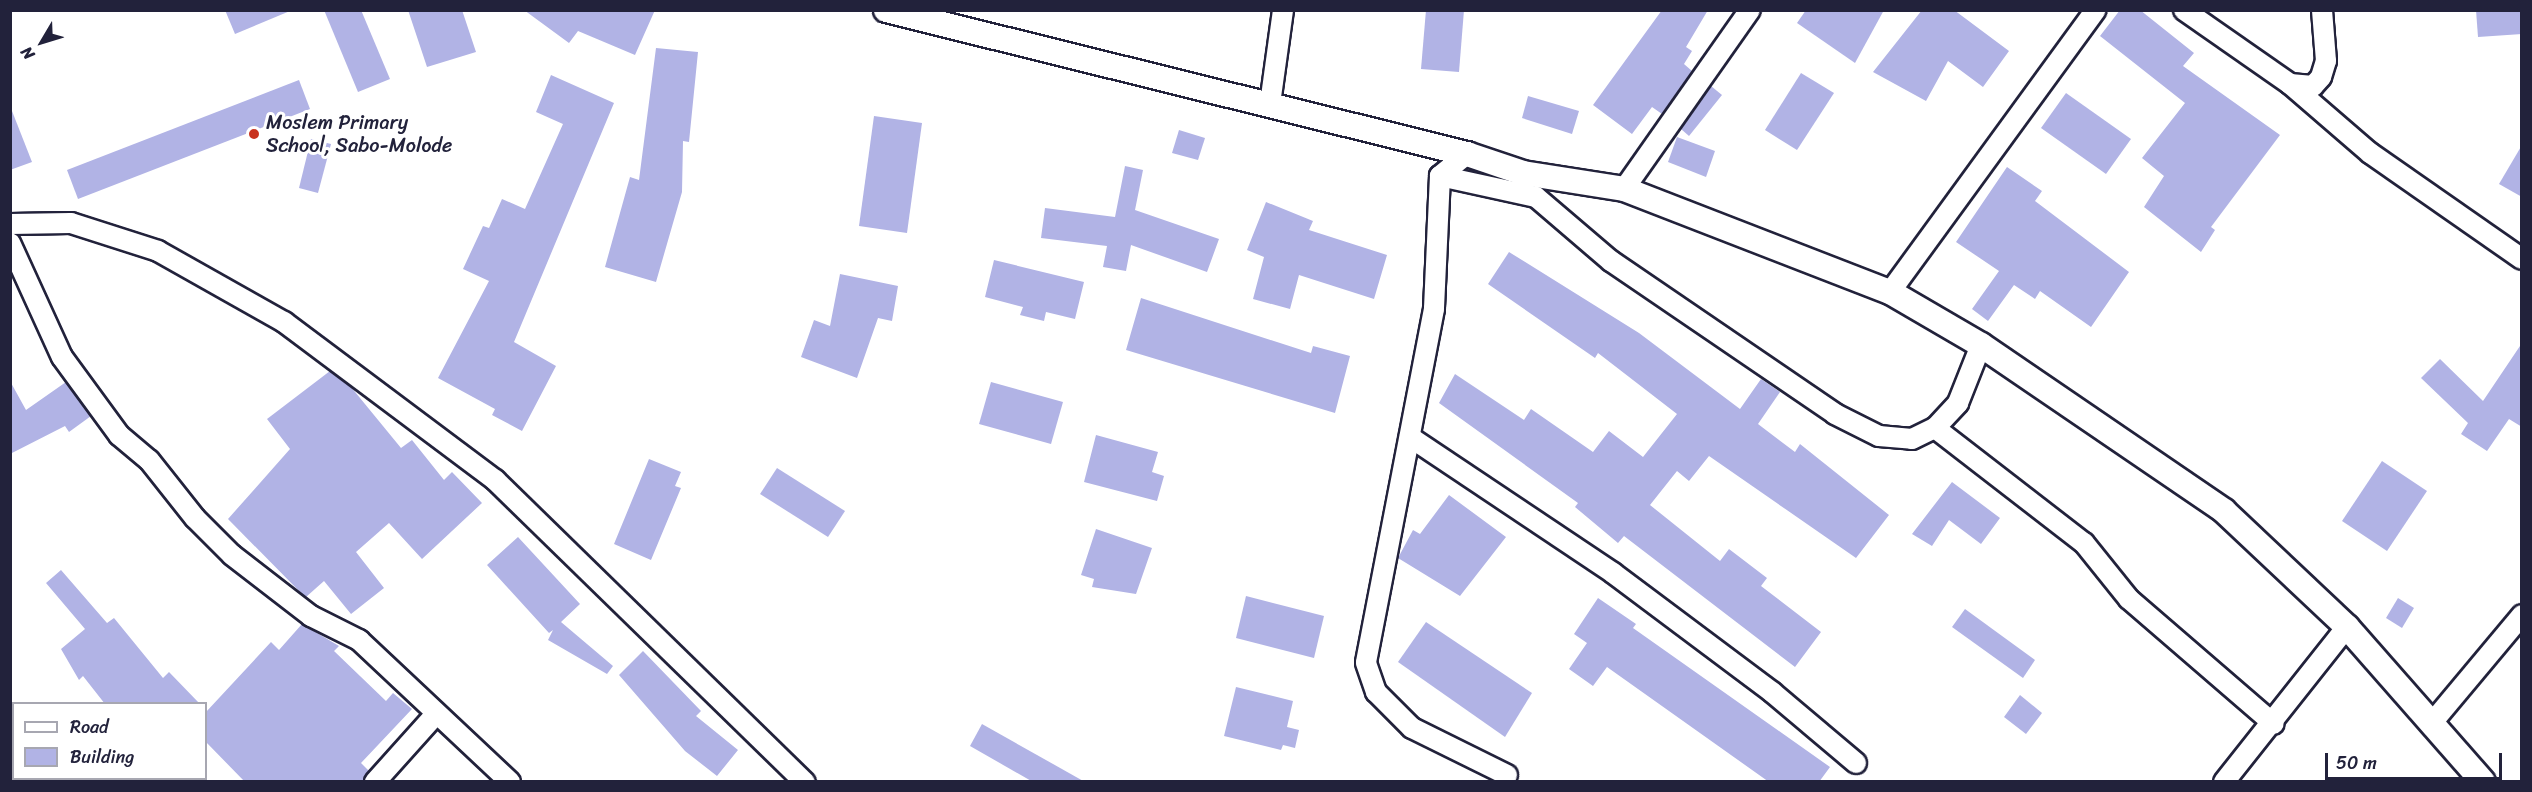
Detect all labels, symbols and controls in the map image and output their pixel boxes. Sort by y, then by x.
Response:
north arrow [12,12,72,72]
text: N [13,40,42,67]
place label: Moslem Primary School, Sabo-Molode [266,110,452,157]
marker: Moslem Primary School, Sabo-Molode [247,127,261,141]
legend [12,702,207,780]
text: Road [70,711,109,743]
text: Building [70,741,134,773]
scale bar [2328,741,2505,779]
text: 50 m [2336,747,2377,779]

